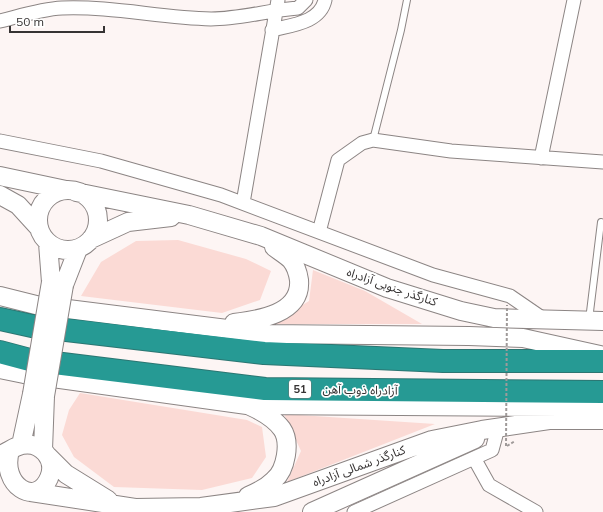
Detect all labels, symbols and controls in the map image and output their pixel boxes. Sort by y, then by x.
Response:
scale bar [10,8,104,34]
text: 50 m [16,14,44,29]
street label: کنارگذر جنوبی آزادراه [345,264,440,309]
road number: 51 [289,380,311,398]
street label: آزادراه ذوب آهن [322,381,398,398]
street label: کنارگذر شمالی آزادراه [310,441,408,489]

